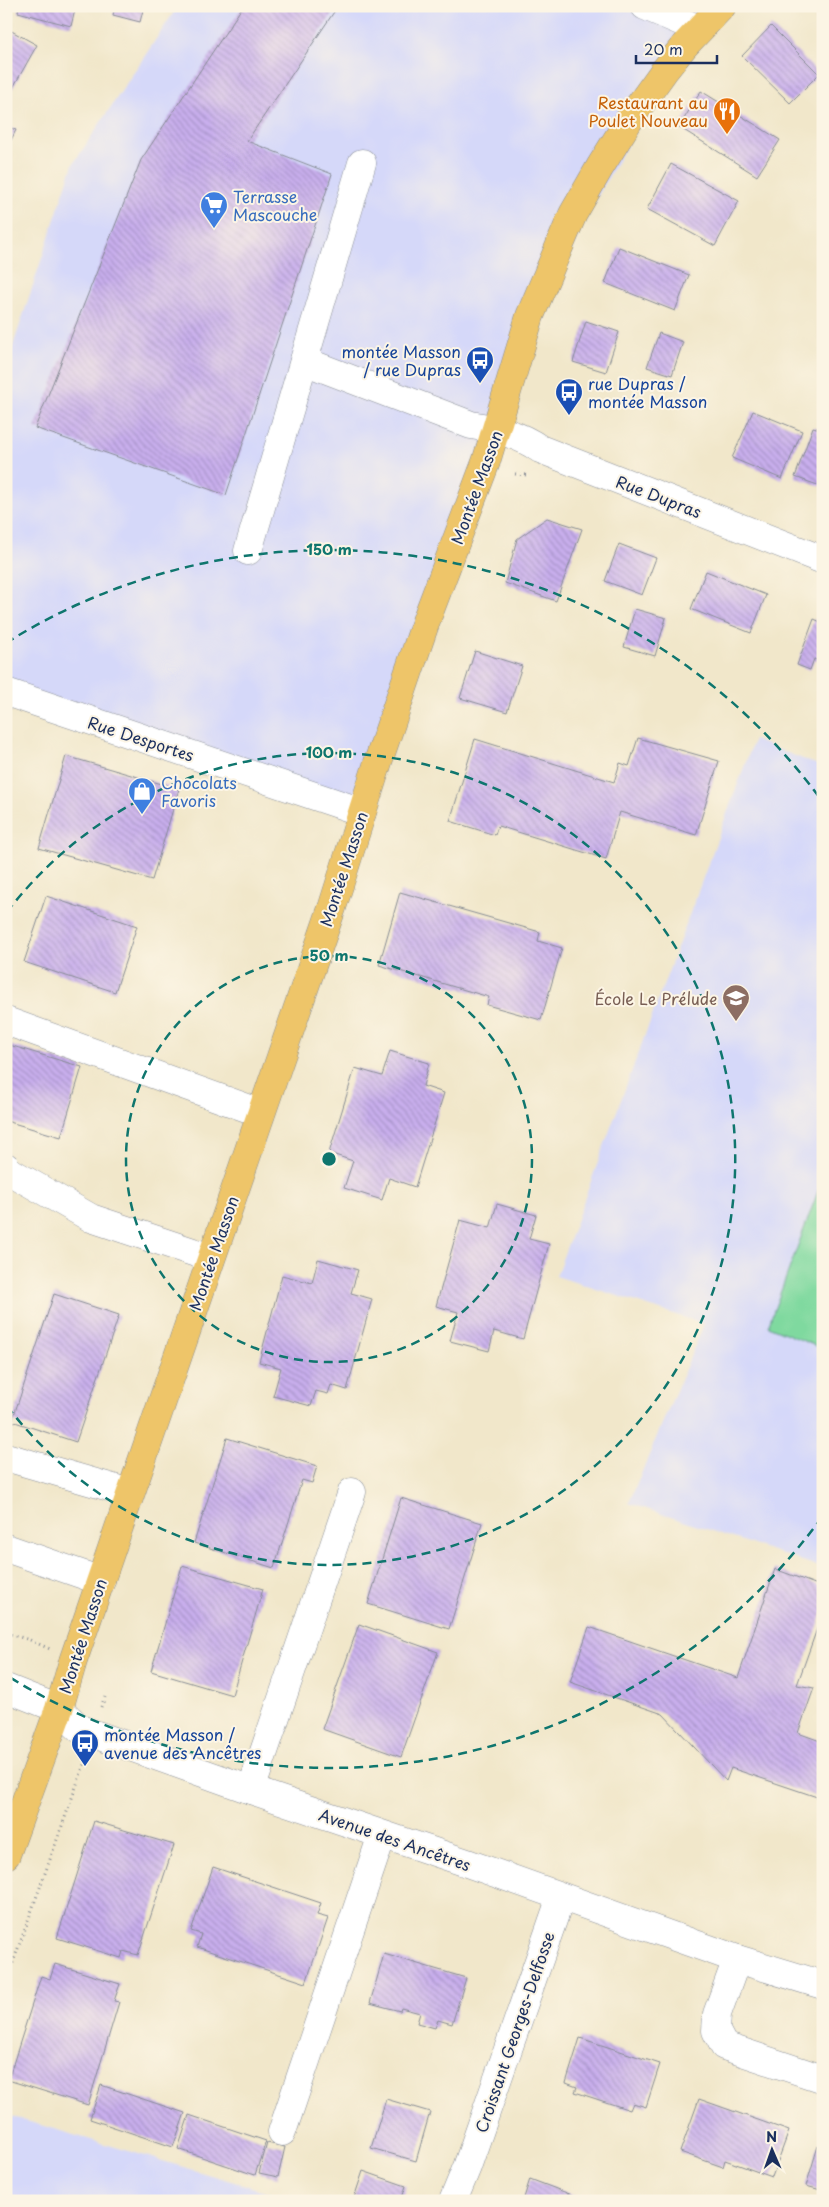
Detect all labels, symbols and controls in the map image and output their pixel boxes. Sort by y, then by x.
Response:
scale bar [636,32,718,64]
text: 20 m [644,37,683,60]
place label: Restaurant au Poulet Nouveau [589,90,708,132]
restaurant icon: Restaurant au Poulet Nouveau [712,96,742,135]
place label: Terrasse Mascouche [233,184,317,226]
supermarket icon: Terrasse Mascouche [199,190,229,229]
place label: montée Masson / rue Dupras [342,339,461,381]
bus stop icon: montée Masson / rue Dupras [465,345,495,384]
place label: rue Dupras / montée Masson [588,371,707,413]
bus stop icon: rue Dupras / montée Masson [554,377,584,416]
street label: Montée Masson [444,427,508,547]
street label: Rue Dupras [613,469,705,523]
text: 150 m [306,537,352,560]
street label: Rue Desportes [85,710,197,766]
text: 100 m [306,740,352,763]
place label: Chocolats Favoris [161,770,237,812]
shop icon: Chocolats Favoris [127,776,157,815]
street label: Montée Masson [313,808,373,930]
text: 50 m [310,943,348,966]
school or university icon: École Le Prélude [721,983,751,1022]
place label: École Le Prélude [594,986,717,1010]
centre of rings [320,1150,338,1168]
street label: Montée Masson [182,1192,244,1314]
street label: Montée Masson [52,1575,112,1697]
place label: montée Masson / avenue des Ancêtres [104,1722,261,1764]
bus stop icon: montée Masson / avenue des Ancêtres [70,1728,100,1767]
street label: Avenue des Ancêtres [316,1802,474,1876]
street label: Croissant Georges-Delfosse [468,1928,560,2136]
north arrow [746,2124,796,2174]
text: N [766,2126,777,2147]

